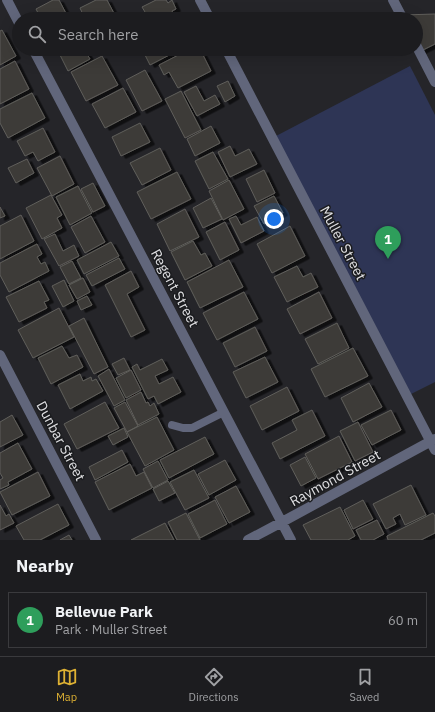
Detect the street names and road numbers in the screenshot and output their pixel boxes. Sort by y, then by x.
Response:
street label: Muller Street [316,203,370,283]
street label: Regent Street [147,246,203,330]
street label: Dunbar Street [32,398,90,484]
street label: Raymond Street [286,446,384,510]

